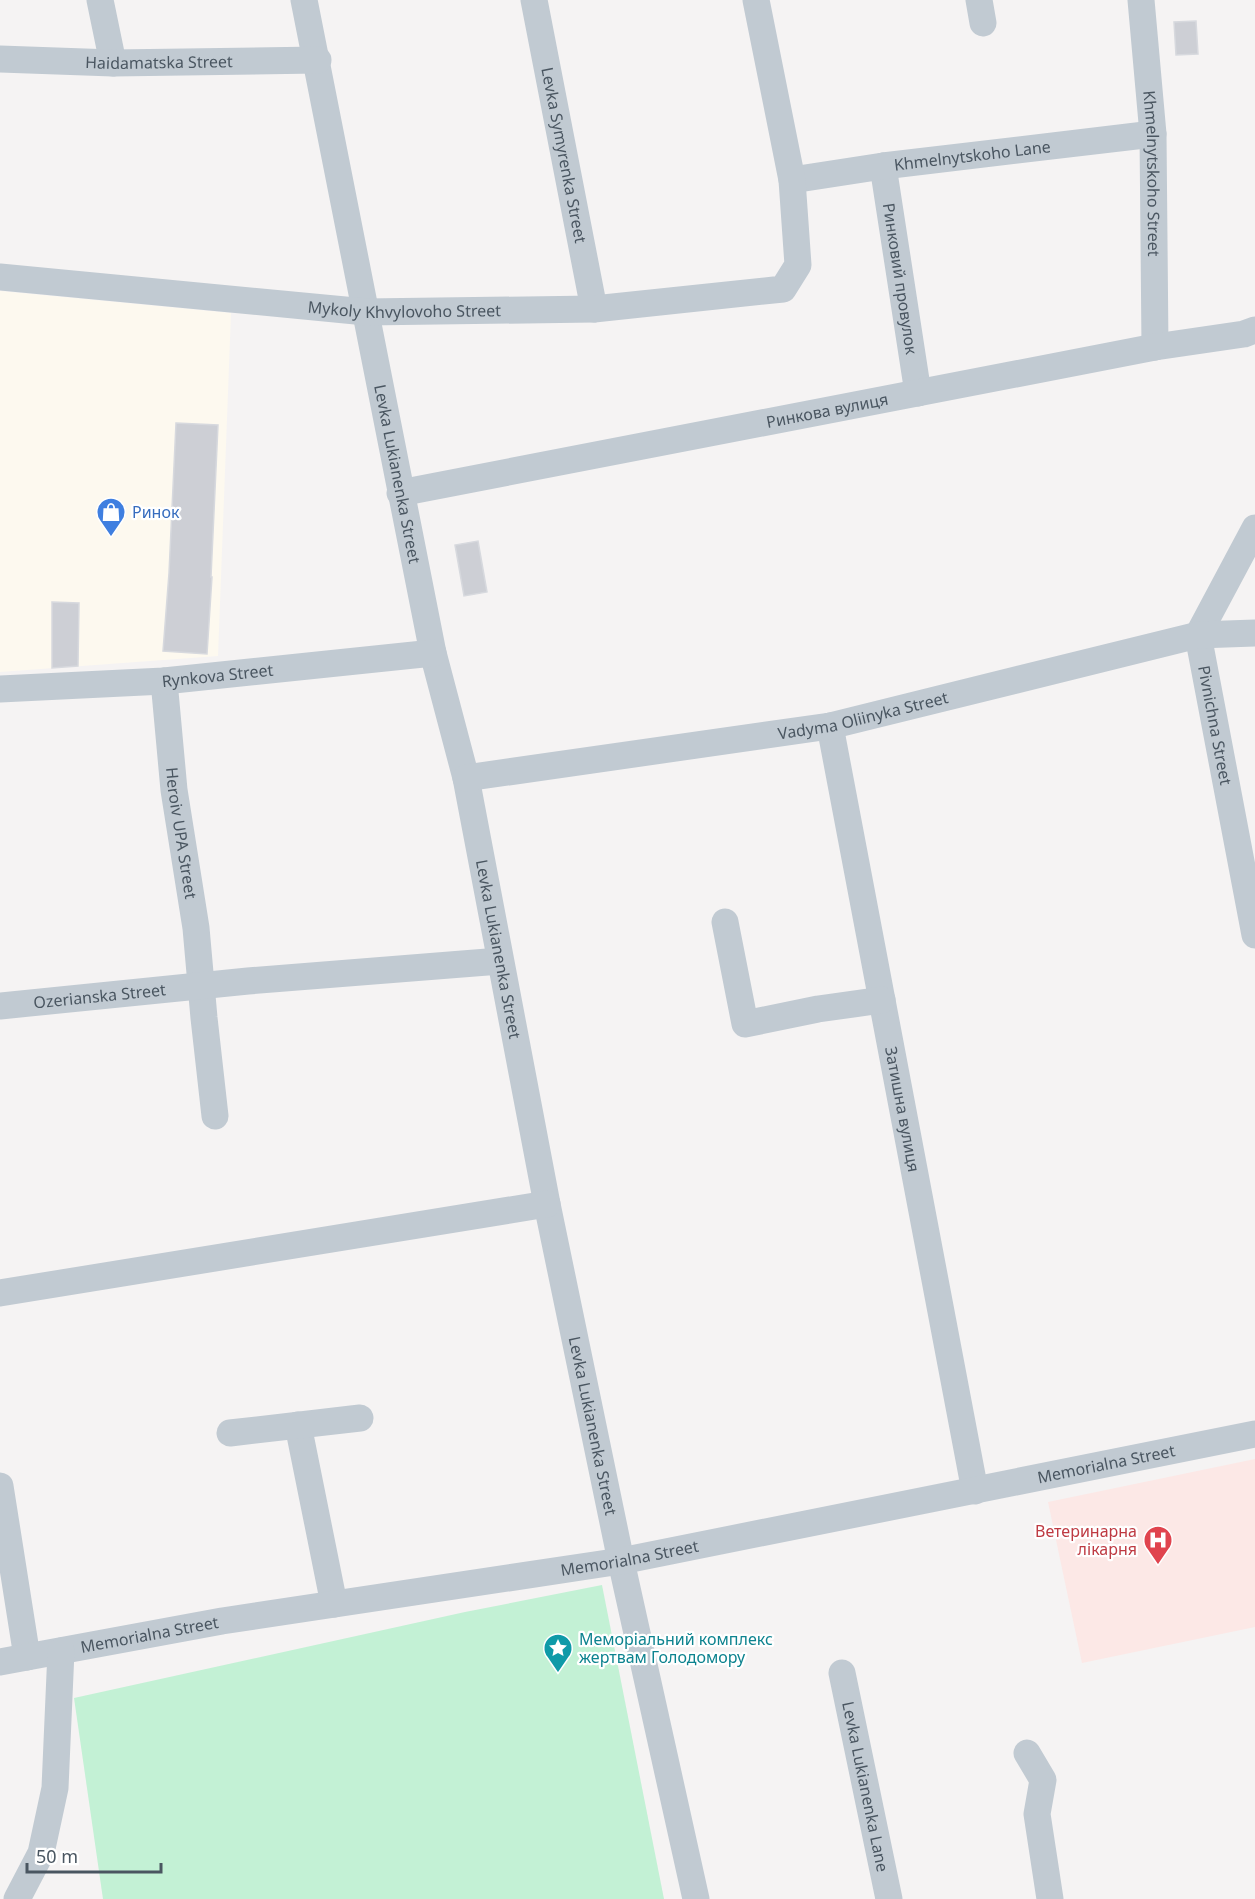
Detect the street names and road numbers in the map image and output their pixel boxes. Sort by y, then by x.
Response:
street label: Haidamatska Street [85,50,233,74]
street label: Levka Symyrenka Street [536,65,592,245]
street label: Khmelnytskoho Street [1138,90,1165,257]
street label: Khmelnytskoho Lane [893,135,1052,176]
street label: Ринковий провулок [878,201,923,356]
street label: Mykoly Khvylovoho Street [307,295,501,323]
street label: Levka Lukianenka Street [369,382,426,566]
street label: Ринкова вулиця [764,388,890,433]
street label: Rynkova Street [161,659,275,692]
street label: Pivnichna Street [1193,663,1237,787]
street label: Vadyma Oliinyka Street [776,686,951,744]
street label: Heroiv UPA Street [161,766,202,901]
street label: Levka Lukianenka Street [471,858,526,1041]
street label: Ozerianska Street [32,978,167,1014]
street label: Затишна вулиця [880,1045,925,1174]
street label: Levka Lukianenka Street [564,1334,622,1517]
street label: Memorialna Street [1035,1439,1177,1488]
street label: Memorialna Street [559,1535,701,1581]
street label: Memorialna Street [79,1611,220,1658]
street label: Levka Lukianenka Lane [837,1699,894,1874]

